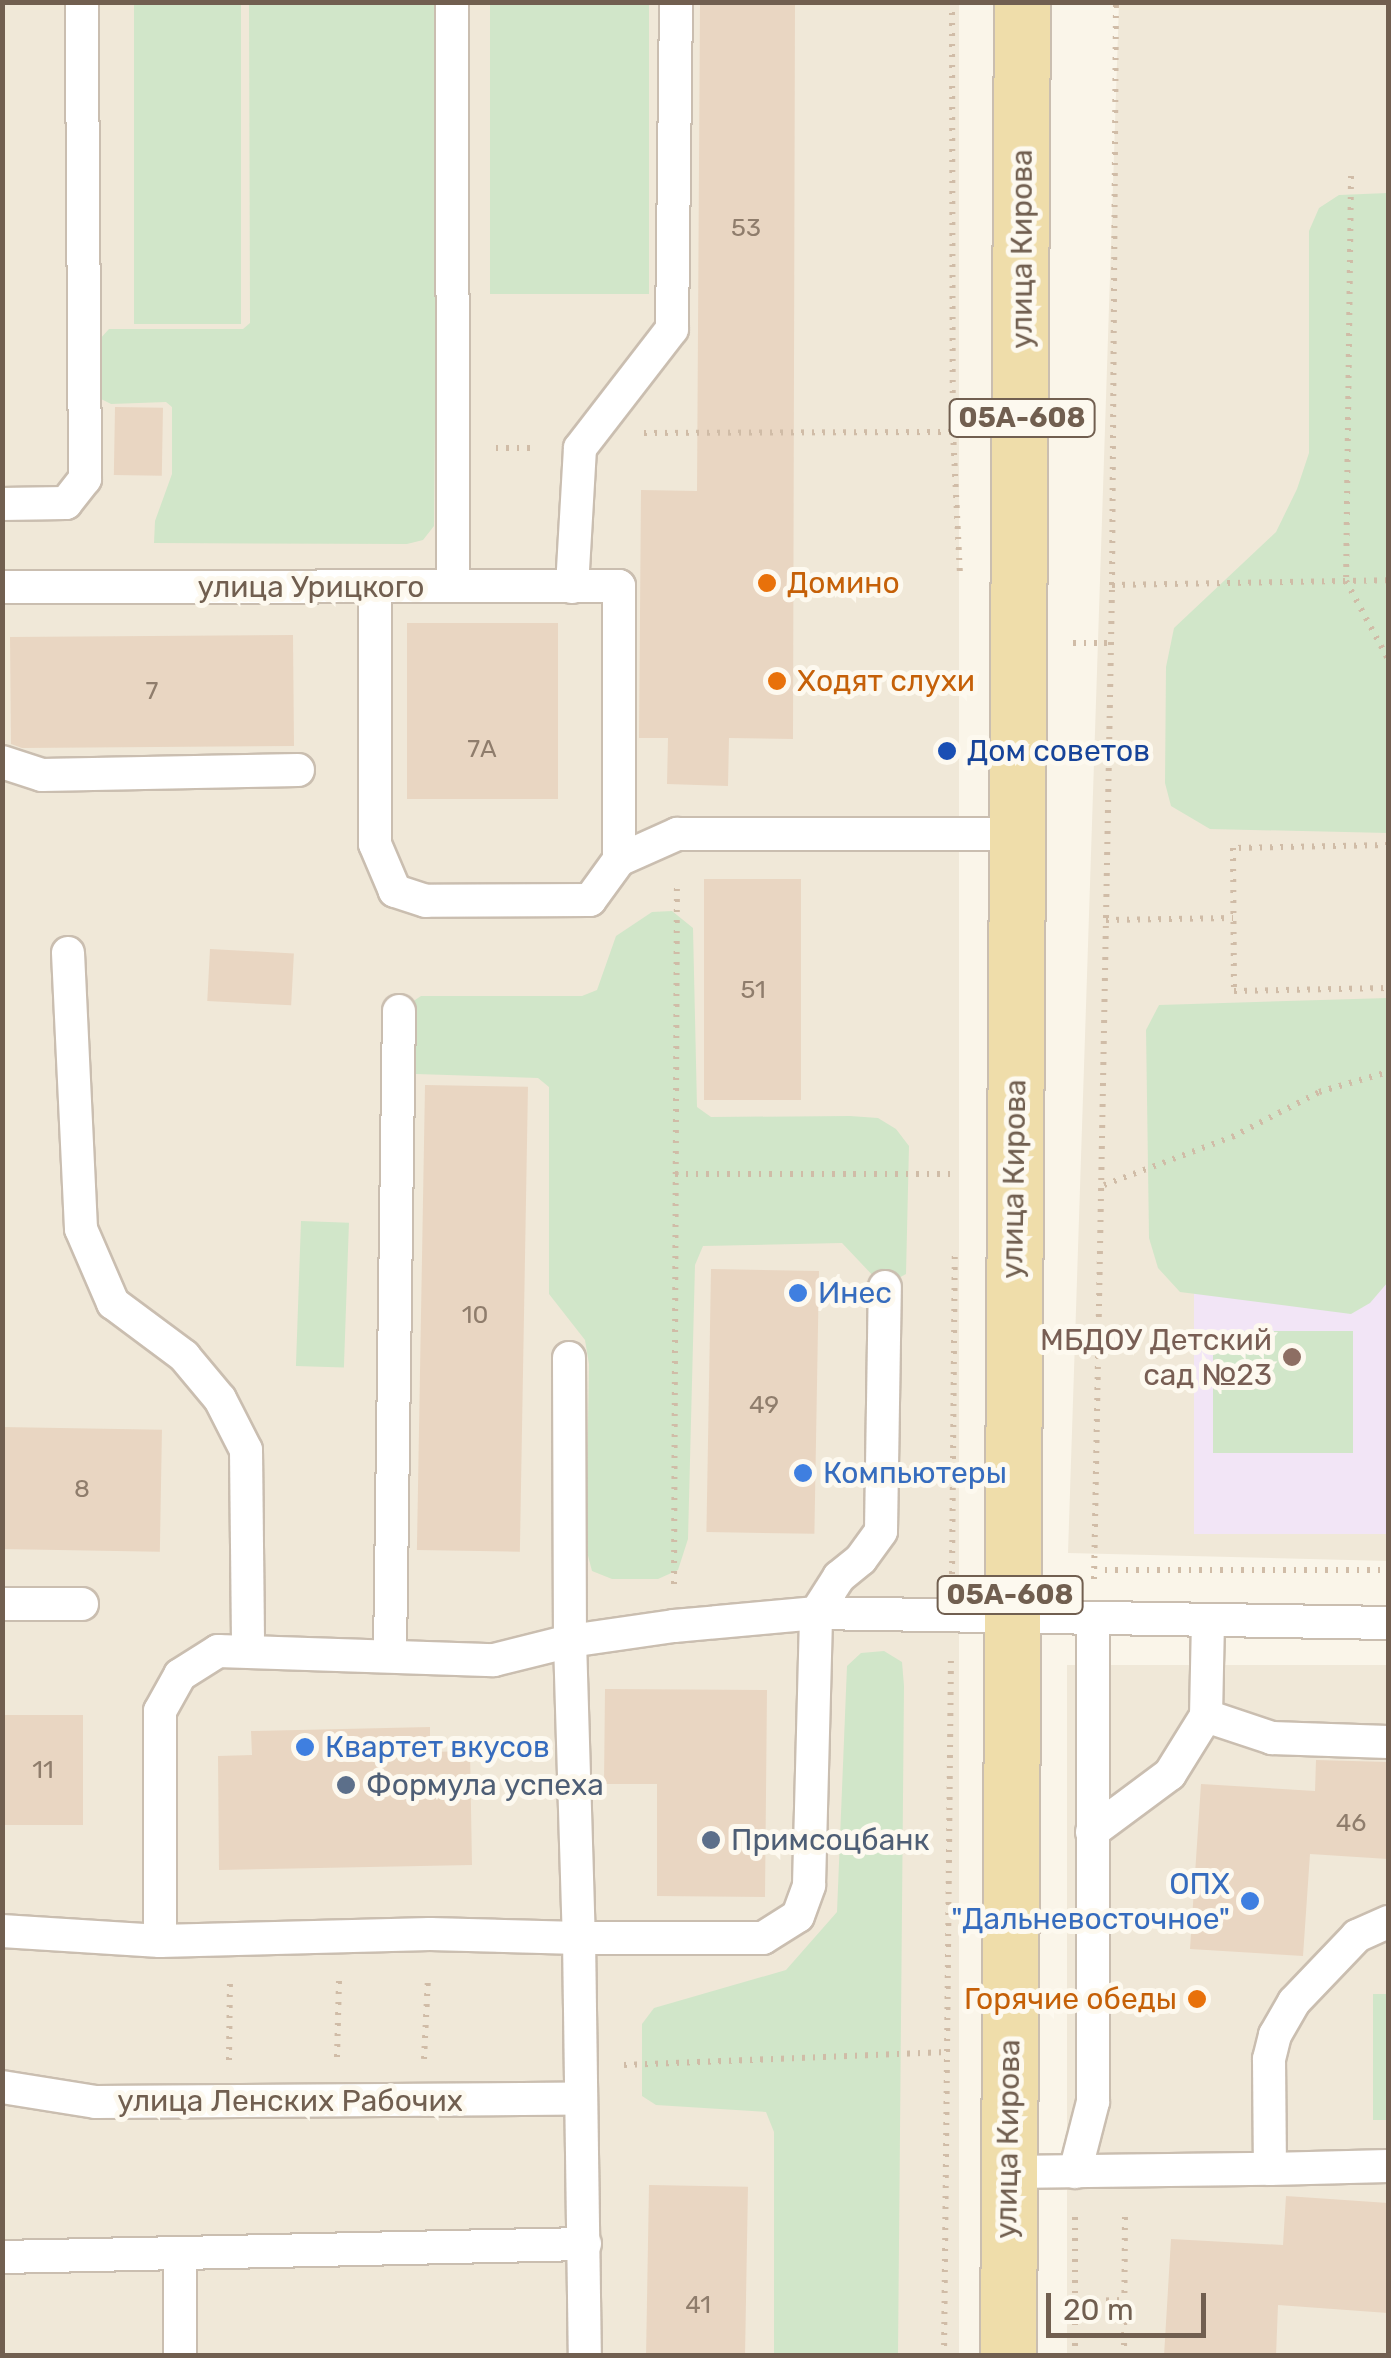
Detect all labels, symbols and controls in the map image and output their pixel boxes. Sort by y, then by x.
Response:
street label: улица Кирова [1004,149,1040,349]
house number: 53 [731,213,761,243]
road number: 05А-608 [947,395,1097,441]
place label: Домино [787,565,900,601]
street label: улица Урицкого [197,569,425,605]
marker: Домино [756,572,778,594]
place label: Ходят слухи [797,663,975,699]
marker: Ходят слухи [766,670,788,692]
house number: 7 [146,676,158,706]
place label: Дом советов [967,733,1150,769]
house number: 7А [467,734,497,764]
marker: Дом советов [936,740,958,762]
house number: 51 [740,975,766,1005]
street label: улица Кирова [994,1079,1034,1279]
place label: Инес [818,1275,892,1311]
marker: Инес [787,1282,809,1304]
house number: 10 [462,1300,488,1330]
place label: МБДОУ Детский сад №23 [1040,1322,1272,1392]
marker: МБДОУ Детский сад №23 [1281,1346,1303,1368]
house number: 49 [749,1390,779,1420]
place label: Компьютеры [823,1455,1007,1491]
marker: Компьютеры [792,1462,814,1484]
house number: 8 [74,1474,90,1504]
road number: 05А-608 [935,1572,1085,1618]
place label: Квартет вкусов [325,1729,550,1765]
marker: Квартет вкусов [294,1736,316,1758]
house number: 11 [32,1755,54,1785]
place label: Формула успеха [366,1767,604,1803]
marker: Формула успеха [335,1774,357,1796]
house number: 46 [1336,1808,1366,1838]
place label: Примсоцбанк [731,1822,930,1858]
marker: Примсоцбанк [700,1829,722,1851]
place label: ОПХ "Дальневосточное" [951,1866,1230,1936]
marker: ОПХ "Дальневосточное" [1239,1890,1261,1912]
place label: Горячие обеды [964,1981,1177,2017]
marker: Горячие обеды [1186,1988,1208,2010]
street label: улица Кирова [988,2039,1028,2239]
street label: улица Ленских Рабочих [117,2083,463,2119]
scale bar [1051,2273,1211,2335]
house number: 41 [685,2290,711,2320]
text: 20 m [1063,2292,1134,2328]

